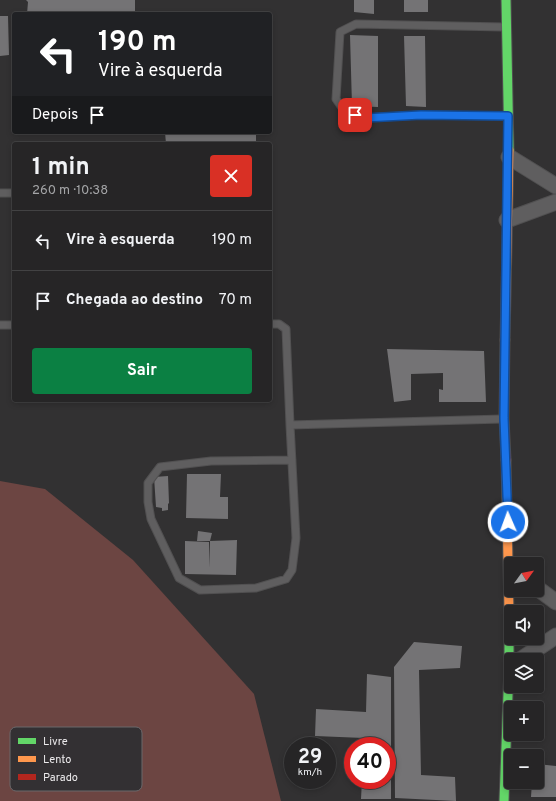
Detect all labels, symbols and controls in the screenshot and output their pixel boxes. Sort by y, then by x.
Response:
text: 190 m [98,25,176,61]
icon: left [32,28,84,80]
text: Vire à esquerda [98,60,222,83]
pin [338,98,372,132]
icon: arrive [86,104,108,126]
icon: arrive [344,104,366,126]
text: Depois [32,106,78,125]
text: 1 min [32,153,90,183]
button: close [210,155,252,197]
text: 260 m · 10:38 [32,183,108,199]
icon: left [32,230,54,252]
text: Vire à esquerda [66,231,175,250]
text: 190 m [212,231,252,250]
icon: arrive [32,290,54,312]
text: Chegada ao destino [66,291,203,310]
text: 70 m [219,291,252,310]
button: Sair [32,348,252,394]
position arrow [487,501,529,543]
north arrow [504,557,544,597]
map controls [504,557,544,789]
button: sound [504,605,544,645]
button: layers [504,653,544,693]
button: + [504,701,544,741]
legend [10,727,142,791]
text: Livre [43,735,68,749]
speed limit sign: 40 [344,737,396,789]
text: 29 [298,745,322,771]
button: − [504,749,544,789]
text: Lento [43,753,71,767]
text: km/h [298,766,322,779]
text: Parado [43,771,78,785]

